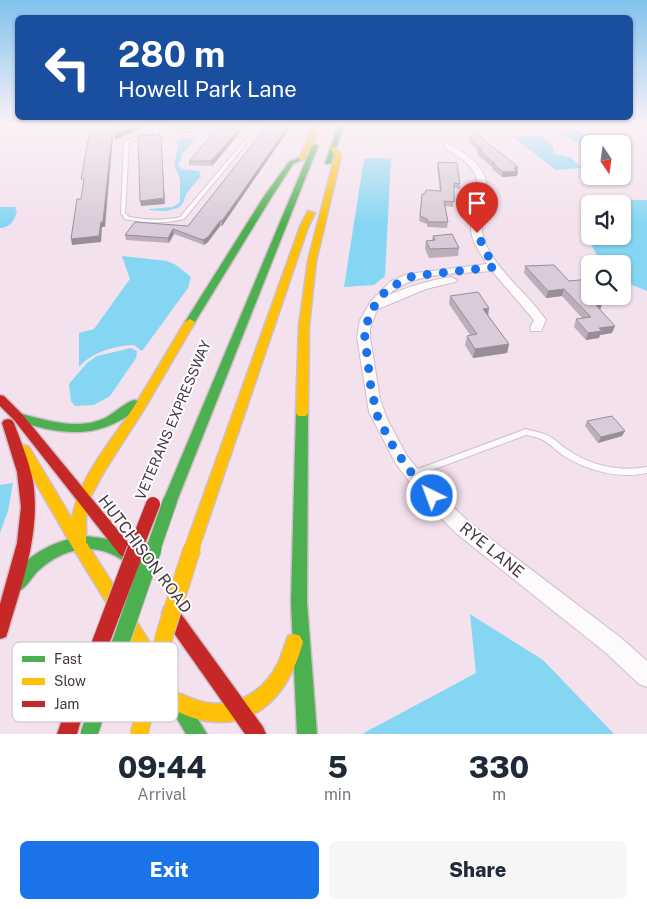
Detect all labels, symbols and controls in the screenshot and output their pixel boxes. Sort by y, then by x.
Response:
text: 280 m [118,34,225,75]
icon: left [35,35,100,100]
text: Howell Park Lane [118,76,297,102]
north arrow [581,135,631,185]
map controls [581,135,631,305]
pin [456,182,498,233]
icon: arrive [463,189,491,217]
button: sound [581,195,631,245]
button: search [581,255,631,305]
street label: VETERANS EXPRESSWAY [132,337,214,502]
position arrow [405,469,457,521]
street label: HUTCHISON ROAD [94,491,196,617]
street label: RYE LANE [456,518,528,582]
legend [12,642,178,722]
text: Fast [54,651,82,667]
text: Slow [54,673,86,689]
text: Jam [54,696,79,712]
text: 09:44 [118,749,206,785]
text: 5 [327,749,348,785]
text: 330 [469,749,529,785]
text: Arrival [137,785,187,804]
text: min [324,785,351,804]
text: m [492,785,506,804]
button: Exit [20,841,319,899]
button: Share [329,841,627,899]

